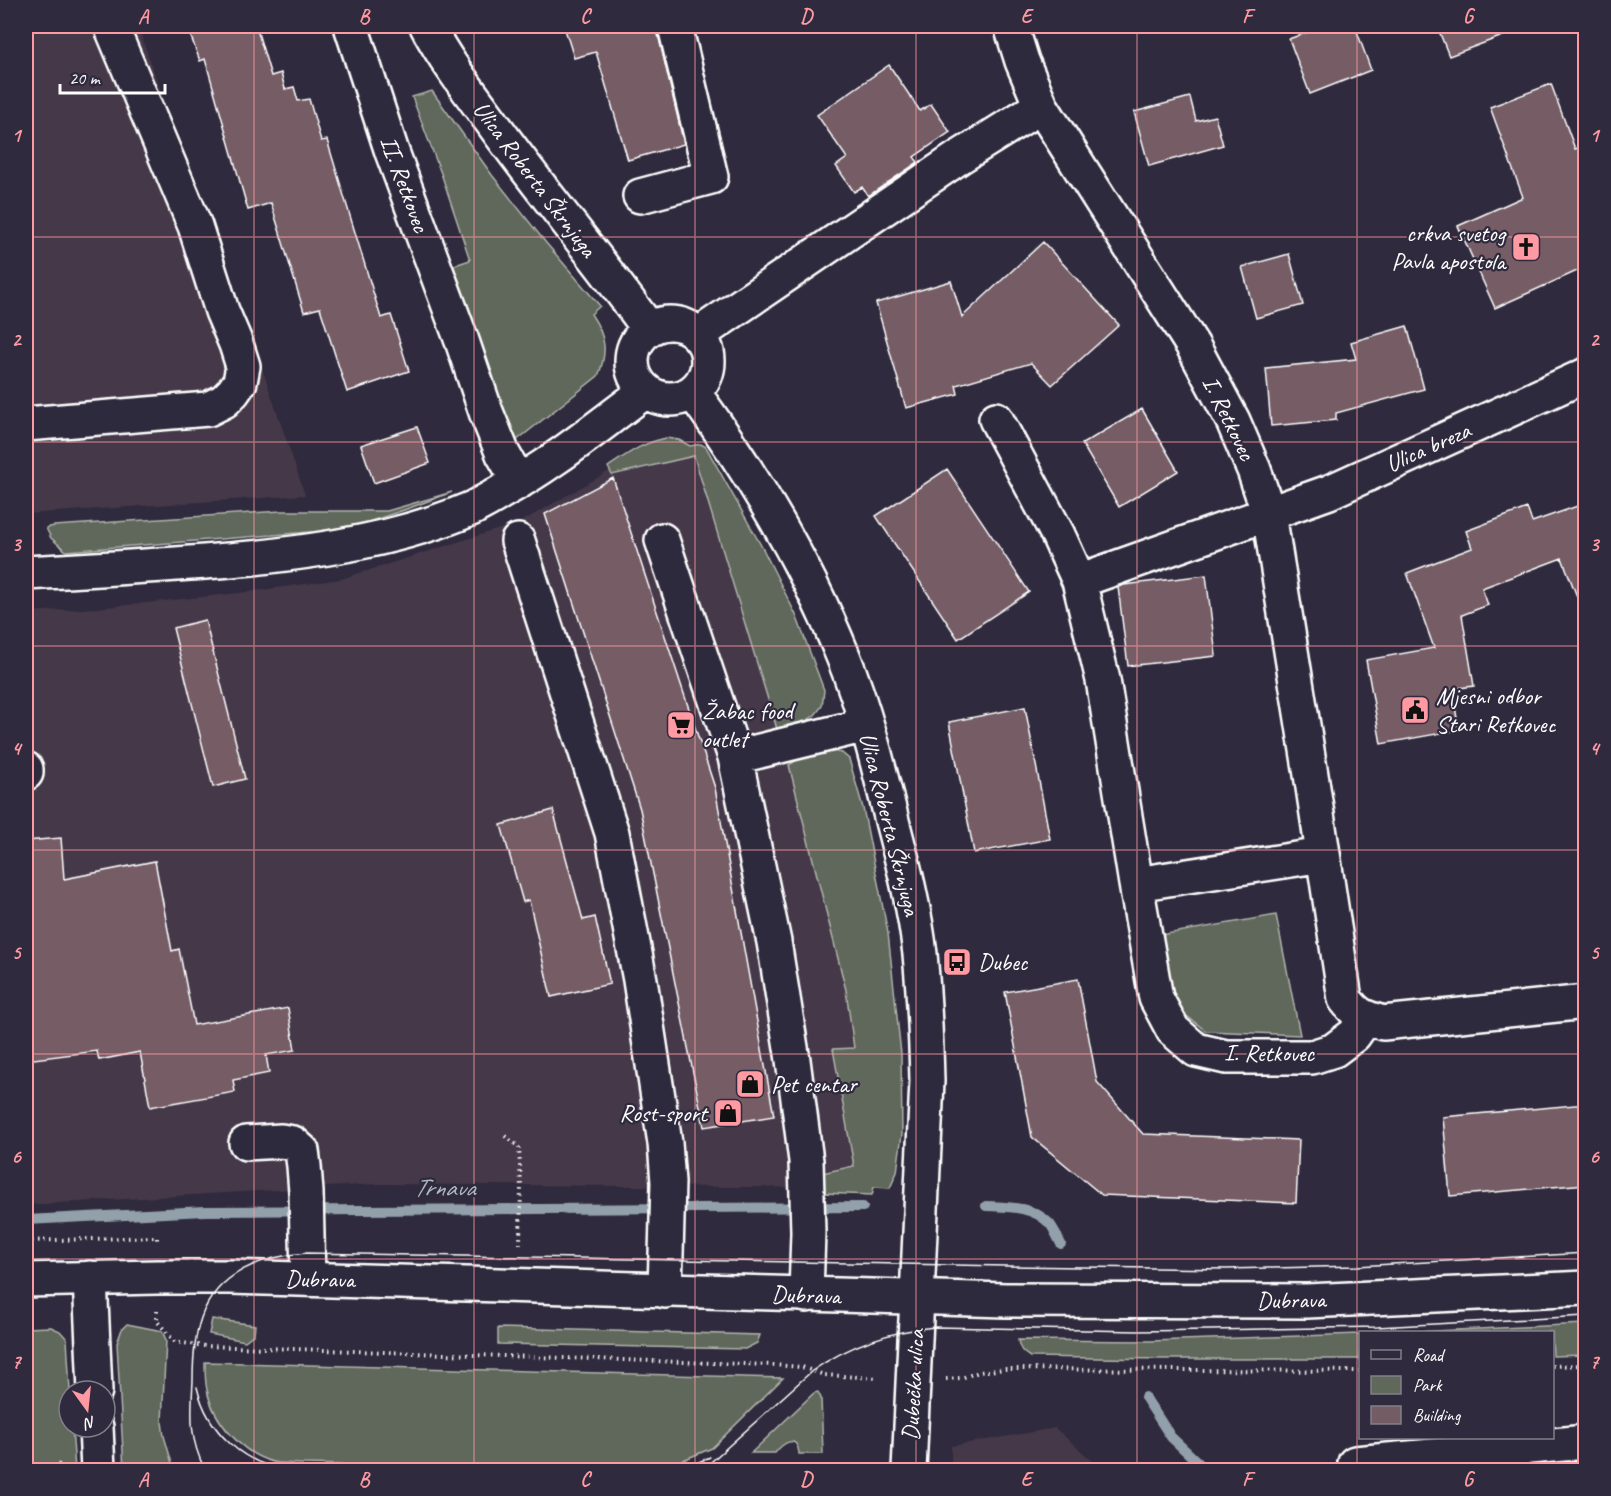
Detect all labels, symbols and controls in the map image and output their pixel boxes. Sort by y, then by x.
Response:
text: A [138,4,150,29]
text: B [359,4,371,29]
text: C [580,4,592,29]
text: D [800,4,814,29]
text: E [1021,4,1035,29]
text: F [1242,4,1256,29]
text: G [1463,4,1476,29]
scale bar [60,57,165,95]
text: 20 m [69,67,102,89]
street label: Ulica Roberta Škrnjuga [467,95,604,264]
text: 1 [12,123,23,148]
text: 1 [1590,123,1601,148]
street label: II. Retkovec [374,132,437,238]
place label: crkva svetog Pavla apostola [1392,218,1507,276]
church icon: crkva svetog Pavla apostola [1510,231,1542,263]
text: 2 [12,327,23,352]
text: 2 [1590,327,1601,352]
street label: I. Retkovec [1196,371,1263,466]
street label: Ulica breza [1381,414,1476,479]
text: 3 [12,532,23,557]
text: 3 [1590,532,1601,557]
place label: Mjesni odbor Stari Retkovec [1436,681,1556,739]
public building icon: Mjesni odbor Stari Retkovec [1399,694,1431,726]
place label: Žabac food outlet [702,696,796,754]
supermarket icon: Žabac food outlet [665,709,697,741]
street label: Ulica Roberta Škrnjuga [853,729,928,920]
text: 4 [12,736,24,761]
text: 4 [1590,736,1602,761]
text: 5 [12,940,23,965]
text: 5 [1590,940,1601,965]
bus stop icon: Dubec [941,946,973,978]
place label: Dubec [978,947,1029,977]
street label: I. Retkovec [1224,1038,1315,1068]
shop icon: Pet centar [734,1068,766,1100]
place label: Pet centar [771,1069,859,1099]
shop icon: Rost-sport [712,1097,744,1129]
place label: Rost-sport [620,1098,709,1128]
text: 6 [11,1144,22,1169]
text: 6 [1589,1144,1600,1169]
water label: Trnava [413,1171,477,1204]
street label: Dubrava [285,1263,357,1295]
street label: Dubrava [771,1279,843,1311]
street label: Dubrava [1256,1284,1328,1316]
street label: Dubečka ulica [895,1327,931,1441]
legend [1359,1331,1554,1439]
text: Road [1413,1344,1446,1366]
text: 7 [12,1349,23,1374]
text: 7 [1590,1349,1601,1374]
text: Park [1413,1374,1443,1396]
north arrow [57,1379,117,1439]
text: Building [1413,1404,1462,1426]
text: N [80,1412,98,1434]
text: A [138,1467,150,1492]
text: B [359,1467,371,1492]
text: C [580,1467,592,1492]
text: D [800,1467,814,1492]
text: E [1021,1467,1035,1492]
text: F [1242,1467,1256,1492]
text: G [1463,1467,1476,1492]

